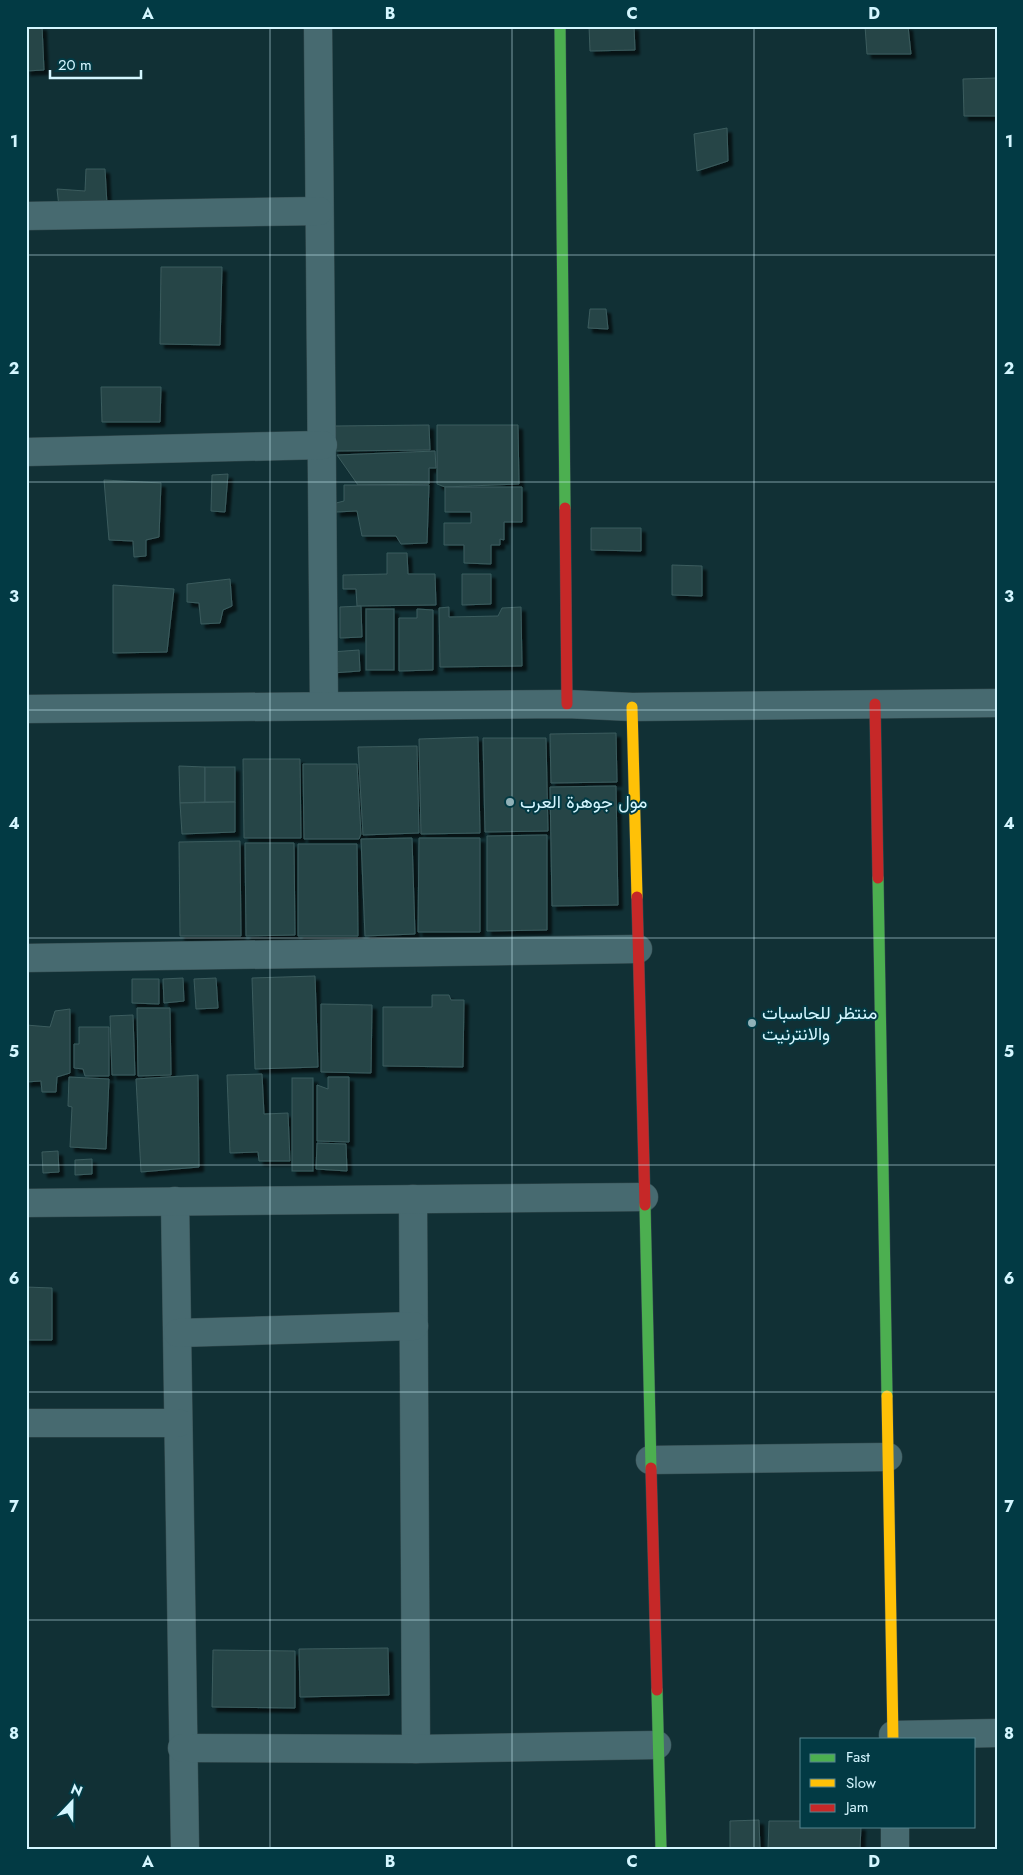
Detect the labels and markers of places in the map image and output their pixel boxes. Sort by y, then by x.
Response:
place label: مول جوهرة العرب [520,789,647,815]
marker: مول جوهرة العرب [504,796,516,808]
place label: منتظر للحاسبات والانترنيت [762,1000,877,1047]
marker: منتظر للحاسبات والانترنيت [746,1017,758,1029]

